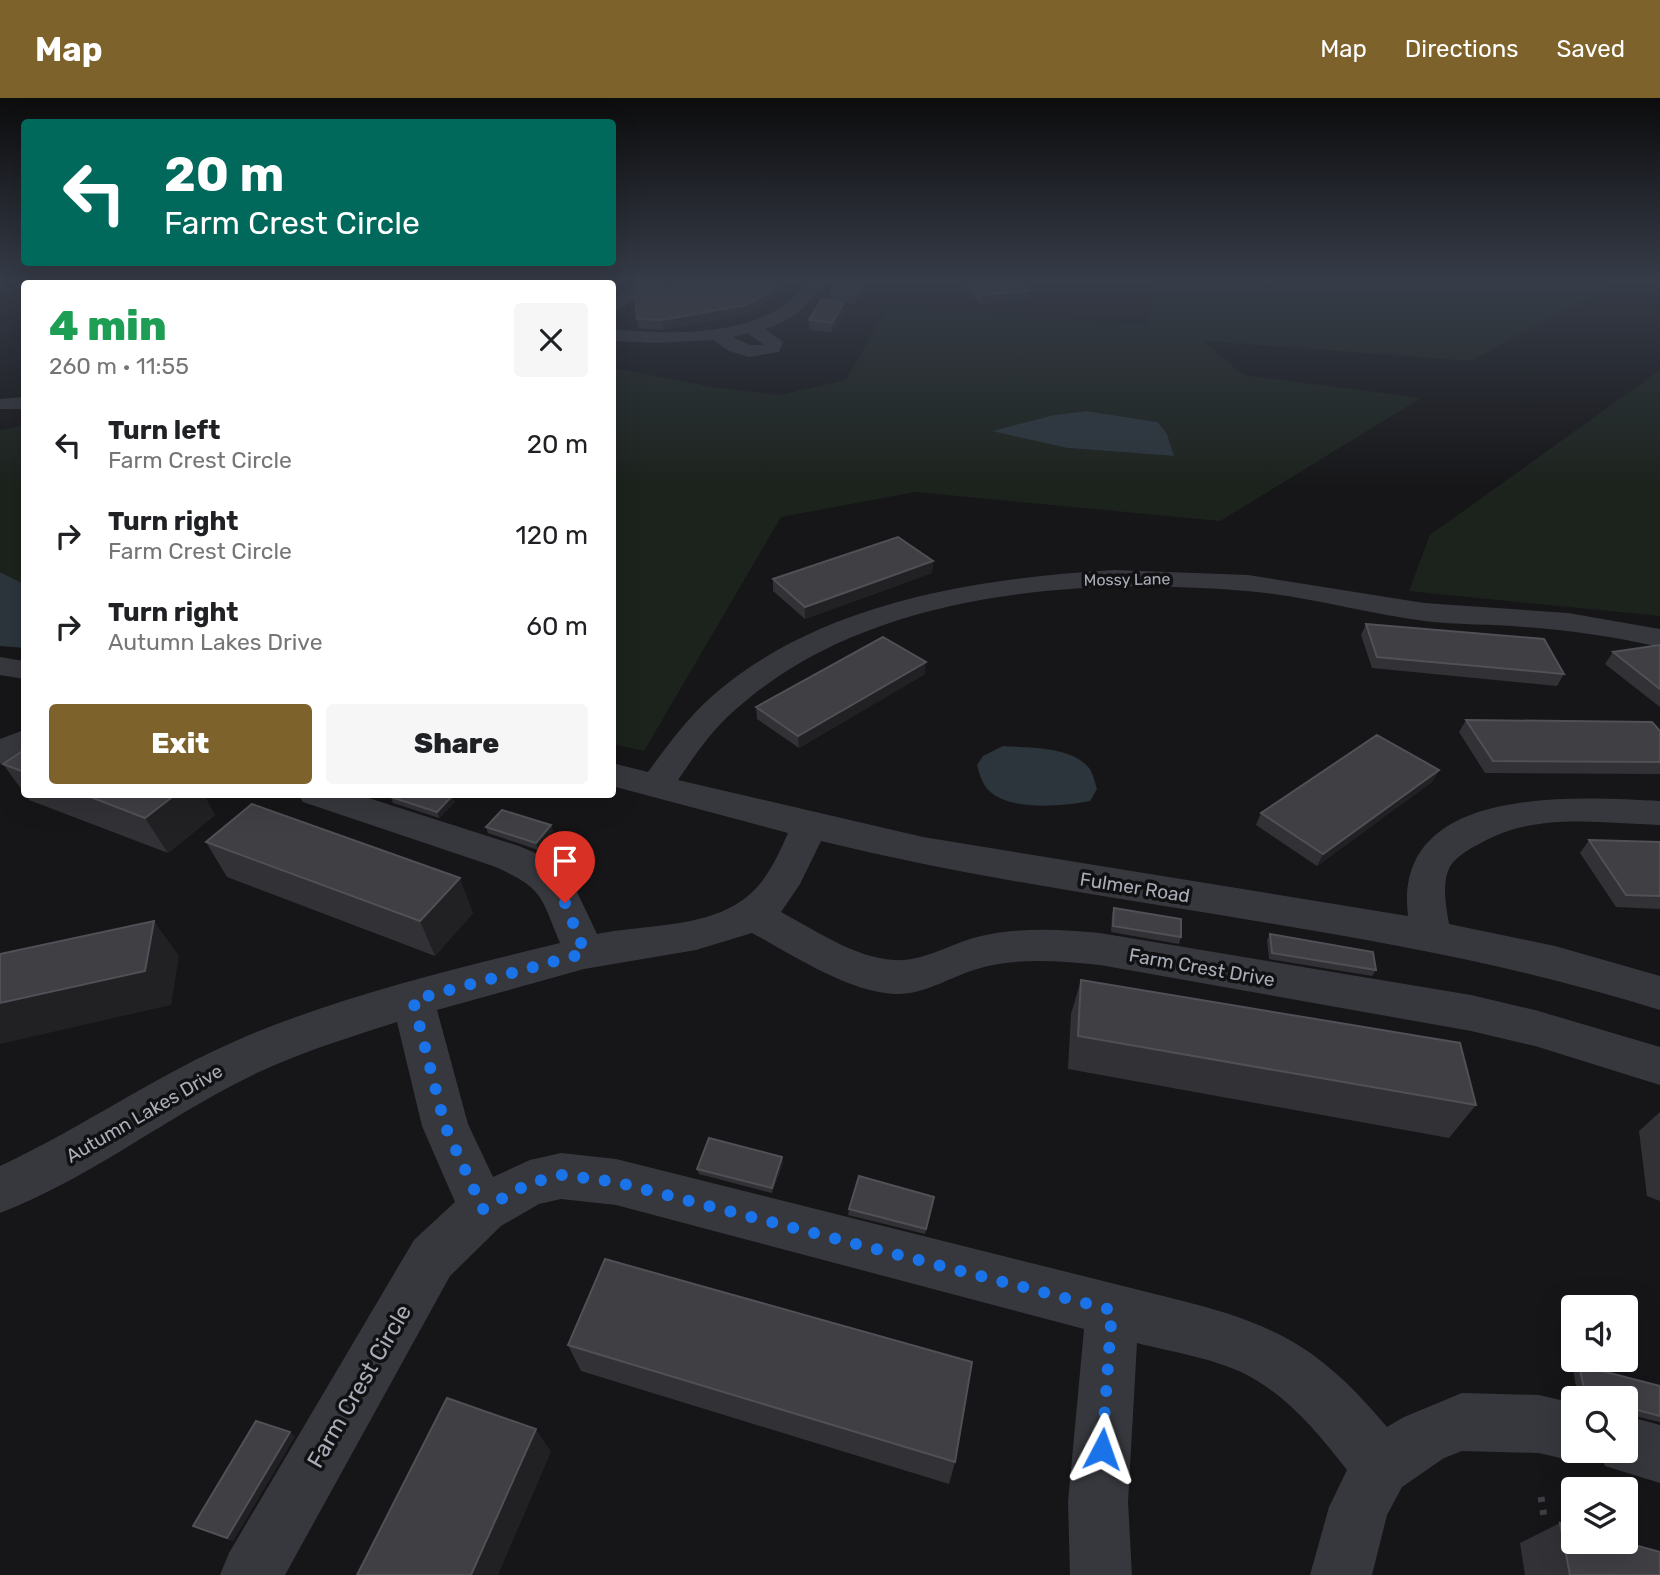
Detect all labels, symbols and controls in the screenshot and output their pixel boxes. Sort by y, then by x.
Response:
text: Map [35,30,103,69]
text: Map [1320,35,1367,63]
text: Directions [1405,35,1518,63]
text: Saved [1556,35,1625,63]
text: 20 m [164,145,285,203]
icon: left [49,147,140,238]
text: Farm Crest Circle [164,204,420,242]
text: 4 min [49,301,167,351]
button: close [514,303,588,377]
text: 260 m · 11:55 [49,352,189,380]
text: Turn left [108,415,220,446]
icon: left [49,426,87,464]
text: 20 m [527,429,588,460]
text: Farm Crest Circle [108,446,292,474]
text: Turn right [108,506,238,537]
icon: right [49,517,87,555]
text: 120 m [516,520,588,551]
text: Farm Crest Circle [108,537,292,565]
street label: Mossy Lane [1083,569,1171,590]
text: Turn right [108,597,238,628]
icon: right [49,608,87,646]
text: 60 m [526,611,588,642]
text: Autumn Lakes Drive [108,628,323,656]
button: Exit [49,704,312,784]
button: Share [326,704,588,784]
pin [535,831,595,903]
icon: arrive [546,842,584,880]
street label: Fulmer Road [1078,867,1192,908]
street label: Farm Crest Drive [1127,943,1277,992]
street label: Autumn Lakes Drive [62,1059,227,1168]
map controls [1561,1295,1638,1554]
button: sound [1561,1295,1638,1372]
street label: Farm Crest Circle [301,1299,417,1473]
button: search [1561,1386,1638,1463]
position arrow [1065,1412,1139,1486]
button: layers [1561,1477,1638,1554]

